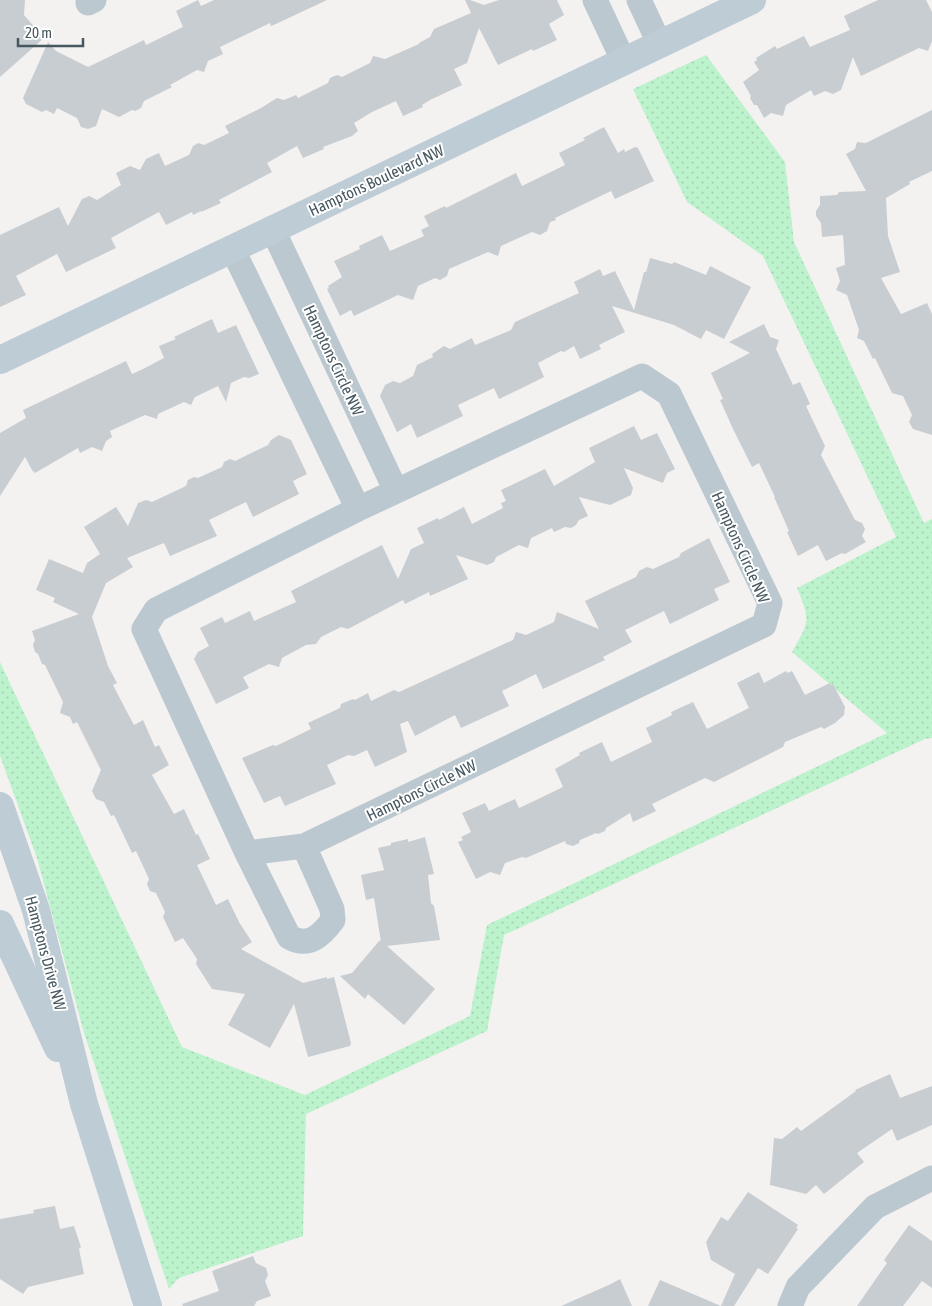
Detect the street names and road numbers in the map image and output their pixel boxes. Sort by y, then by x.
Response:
street label: Hamptons Boulevard NW [306,141,447,220]
street label: Hamptons Circle NW [300,302,368,419]
street label: Hamptons Circle NW [708,489,774,606]
street label: Hamptons Circle NW [363,756,479,825]
street label: Hamptons Drive NW [21,894,70,1013]

